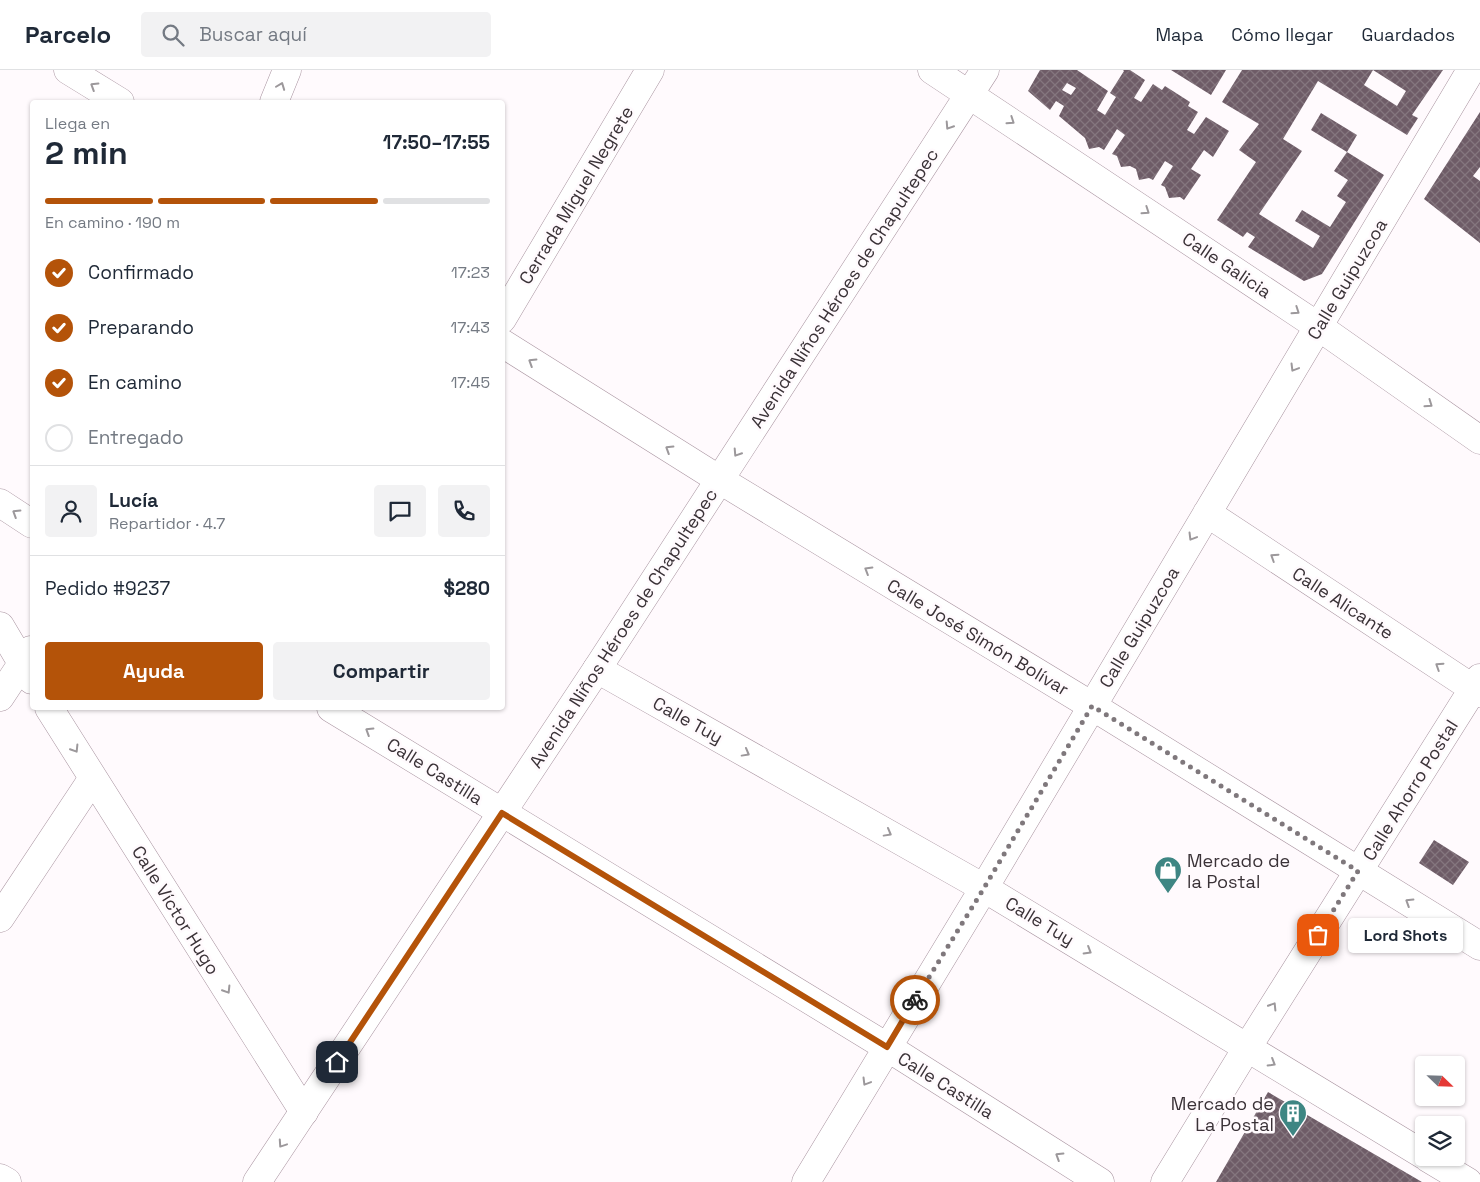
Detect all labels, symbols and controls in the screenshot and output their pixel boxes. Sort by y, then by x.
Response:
search box [141,12,491,57]
text: Parcelo [25,19,111,50]
icon: search [159,21,187,49]
text: Buscar aquí [199,22,307,47]
text: Mapa [1155,23,1203,46]
text: Cómo llegar [1231,23,1333,46]
text: Guardados [1361,23,1455,46]
one-way arrow [275,82,285,91]
one-way arrow [90,83,99,93]
street label: Cerrada Miguel Negrete [514,102,638,288]
text: Llega en [45,113,110,134]
one-way arrow [1005,115,1015,124]
one-way arrow [946,121,956,130]
text: 17:50–17:55 [383,130,490,155]
text: 2 min [45,133,128,173]
street label: Avenida Niños Héroes de Chapultepec [745,144,943,432]
one-way arrow [1140,205,1150,214]
text: En camino · 190 m [45,212,180,233]
street label: Calle Guipuzcoa [1302,214,1392,344]
street label: Calle Galicia [1178,227,1276,303]
icon: check [45,259,73,287]
text: Confirmado [88,260,194,285]
text: 17:23 [451,262,490,283]
one-way arrow [1290,305,1299,314]
icon: check [45,314,73,342]
text: Preparando [88,315,194,340]
text: 17:43 [451,317,490,338]
one-way arrow [529,358,538,368]
one-way arrow [1291,363,1301,372]
icon: check [45,369,73,397]
text: En camino [88,370,182,395]
text: 17:45 [451,372,490,393]
one-way arrow [1423,398,1433,407]
text: Entregado [88,425,184,450]
one-way arrow [666,445,675,455]
one-way arrow [734,448,743,457]
street label: Avenida Niños Héroes de Chapultepec [524,484,722,772]
button: person [45,485,97,537]
button: chat [374,485,426,537]
button: phone [438,485,490,537]
text: Lucía [109,488,158,513]
one-way arrow [13,510,22,520]
text: Repartidor · 4.7 [109,513,225,534]
one-way arrow [1188,532,1198,541]
one-way arrow [1270,554,1279,564]
street label: Calle Guipuzcoa [1094,562,1184,692]
street label: Calle Alicante [1288,562,1398,644]
one-way arrow [864,566,873,576]
street label: Calle José Simón Bolívar [883,574,1073,701]
text: Pedido #9237 [45,576,170,601]
text: $280 [443,576,490,601]
button: Ayuda [45,642,263,700]
button: Compartir [273,642,490,700]
one-way arrow [1436,663,1445,672]
street label: Calle Tuy [649,691,727,749]
street label: Calle Ahorro Postal [1357,715,1463,865]
one-way arrow [366,728,375,737]
street label: Calle Castilla [383,732,487,810]
one-way arrow [69,743,78,753]
one-way arrow [741,747,750,757]
one-way arrow [882,827,891,837]
street label: Calle Víctor Hugo [127,841,225,979]
place label: Mercado de la Postal [1187,849,1290,893]
shop icon: Mercado de la Postal [1153,855,1183,894]
street label: Calle Tuy [1001,891,1079,951]
one-way arrow [1405,899,1414,908]
pin [1297,914,1339,956]
callout: Lord Shots [1348,918,1463,952]
icon: bag [1304,921,1332,949]
text: Lord Shots [1364,925,1447,946]
one-way arrow [1083,944,1092,954]
courier [890,975,940,1025]
one-way arrow [221,984,230,994]
icon: bike [901,986,929,1014]
one-way arrow [1267,1002,1276,1012]
pin [316,1041,358,1083]
street label: Calle Castilla [894,1046,998,1124]
icon: home [323,1048,351,1076]
one-way arrow [1266,1056,1275,1066]
north arrow [1415,1056,1465,1106]
map controls [1415,1056,1465,1166]
one-way arrow [862,1077,872,1086]
place label: Mercado de La Postal [1171,1092,1274,1136]
building icon: Mercado de La Postal [1278,1098,1308,1137]
button: layers [1415,1116,1465,1166]
one-way arrow [279,1139,288,1148]
one-way arrow [1055,1153,1064,1162]

